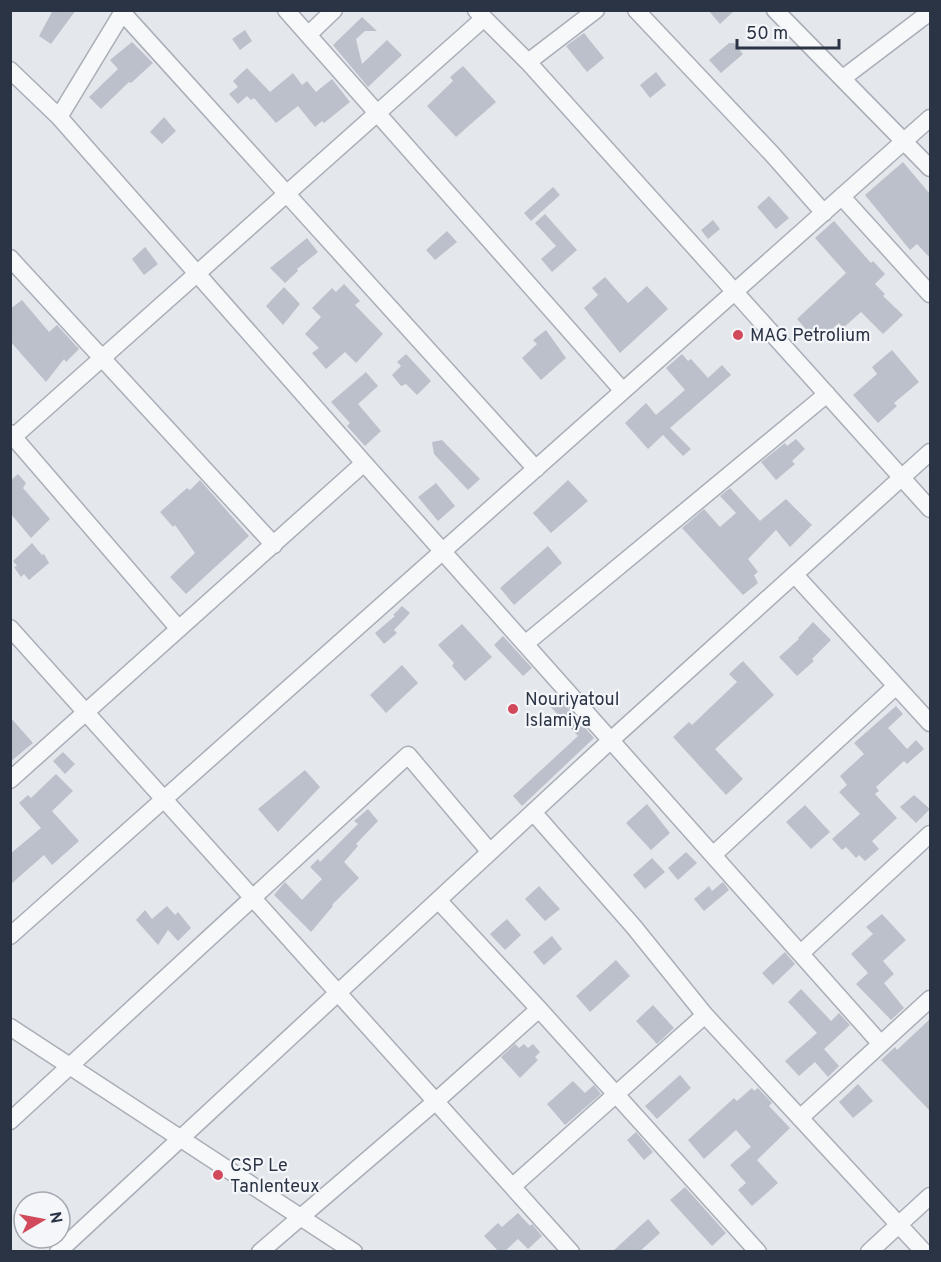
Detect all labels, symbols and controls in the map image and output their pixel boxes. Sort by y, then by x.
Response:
scale bar [737,12,839,50]
text: 50 m [746,23,788,46]
place label: MAG Petrolium [750,325,871,348]
marker: MAG Petrolium [731,328,745,342]
place label: Nouriyatoul Islamiya [525,689,619,733]
marker: Nouriyatoul Islamiya [506,702,520,716]
place label: CSP Le Tanlenteux [230,1155,319,1199]
marker: CSP Le Tanlenteux [211,1168,225,1182]
north arrow [12,1190,72,1250]
text: N [44,1210,66,1225]

